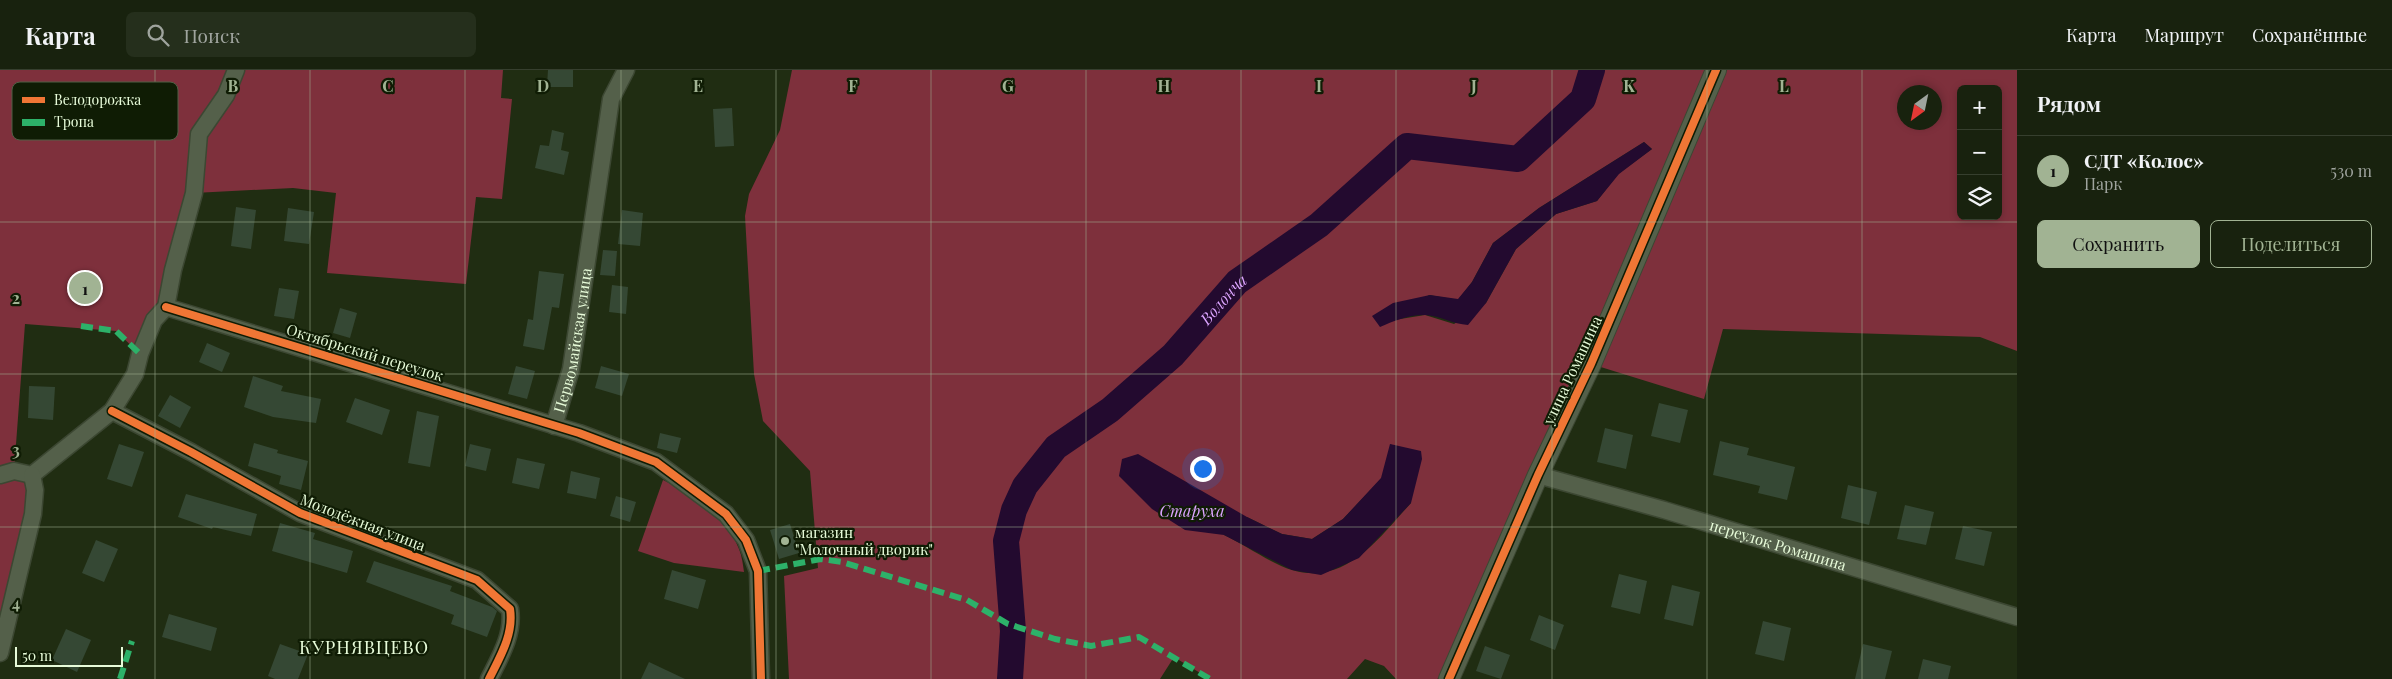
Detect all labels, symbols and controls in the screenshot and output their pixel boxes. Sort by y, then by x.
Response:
search box [126,12,476,57]
text: Карта [25,19,96,51]
icon: search [144,21,172,49]
text: Поиск [184,22,240,48]
text: Карта [2066,23,2116,47]
text: Маршрут [2144,23,2224,47]
text: Сохранённые [2252,23,2367,47]
text: B [228,75,239,96]
text: C [382,75,394,96]
text: D [537,75,549,96]
text: E [693,75,703,96]
text: F [848,75,858,96]
text: G [1002,75,1014,96]
text: H [1158,75,1171,96]
text: I [1316,75,1322,96]
text: J [1470,75,1477,96]
text: K [1623,75,1635,96]
text: L [1779,75,1789,96]
legend [12,82,178,140]
north arrow [1897,85,1942,130]
map controls [1957,85,2002,220]
button: + [1957,85,2002,130]
text: Рядом [2037,89,2101,117]
text: Велодорожка [54,90,141,109]
text: Тропа [54,112,94,131]
button: − [1957,130,2002,175]
text: СДТ «Колос» [2084,147,2204,173]
text: 1 [2050,160,2056,181]
text: 530 m [2330,160,2372,181]
text: Парк [2084,173,2122,194]
button: layers [1957,175,2002,220]
button: Сохранить [2037,220,2200,268]
button: Поделиться [2210,220,2372,268]
street label: Первомайская улица [549,266,596,415]
water label: Волонча [1194,268,1250,329]
pin: 1 [69,269,101,307]
text: 2 [12,287,20,308]
street label: улица Ромашина [1538,312,1606,429]
street label: Октябрьский переулок [284,319,446,386]
text: 3 [12,439,20,460]
your location [1190,456,1216,482]
street label: Молодёжная улица [297,489,429,555]
water label: Старуха [1159,500,1225,521]
street label: переулок Ромашина [1707,514,1849,575]
place label: магазин "Молочный дворик" [795,522,933,559]
marker: магазин "Молочный дворик" [779,535,791,547]
text: 4 [12,592,20,613]
district label: КУРНЯВЦЕВО [299,635,429,659]
scale bar [15,644,122,667]
text: 50 m [22,646,52,665]

